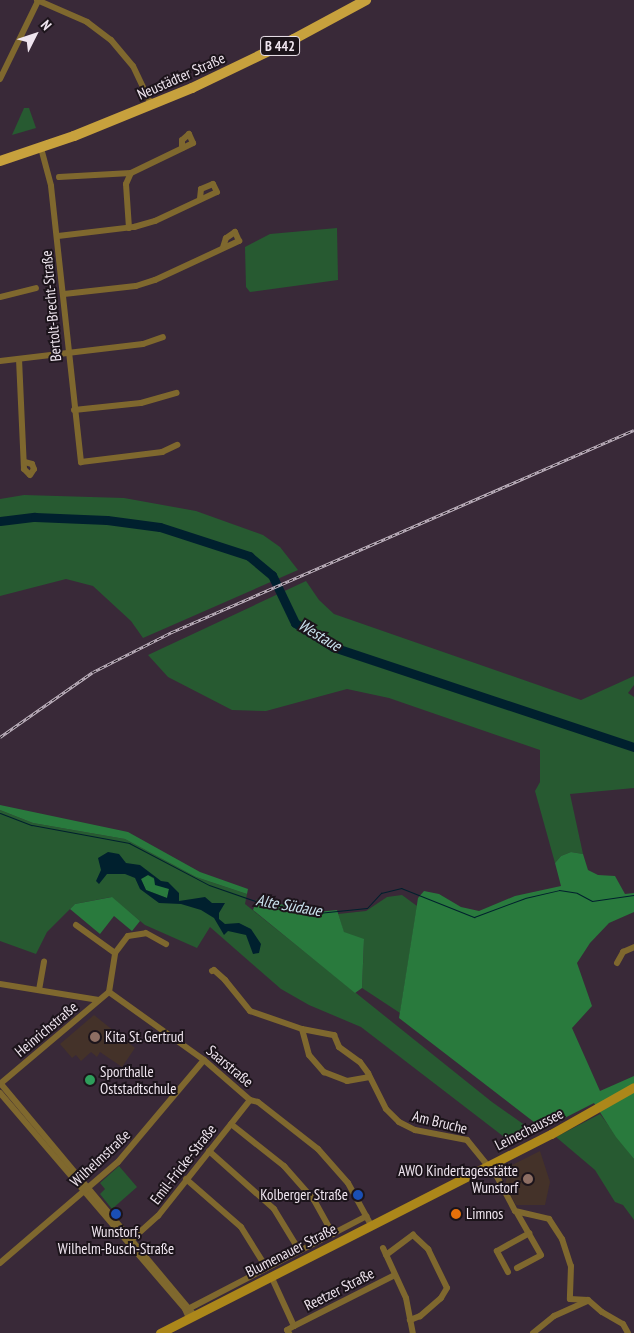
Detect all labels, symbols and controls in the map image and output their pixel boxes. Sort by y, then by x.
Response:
north arrow [10,10,60,60]
text: N [37,16,56,34]
road number: B 442 [260,34,300,58]
street label: Neustädter Straße [134,49,228,103]
street label: Bertolt-Brecht-Straße [37,250,65,362]
water label: Westaue [295,615,345,655]
water label: Alte Südaue [255,890,323,920]
street label: Heinrichstraße [11,998,81,1060]
place label: Kita St. Gertrud [105,1028,185,1046]
marker: Kita St. Gertrud [89,1031,101,1043]
street label: Saarstraße [203,1041,257,1091]
place label: Sporthalle Oststadtschule [100,1062,176,1097]
marker: Sporthalle Oststadtschule [84,1074,96,1086]
street label: Leinechaussee [492,1104,566,1154]
street label: Am Bruche [411,1107,469,1137]
street label: Emil-Fricke-Straße [146,1120,220,1208]
street label: Wilhelmstraße [66,1126,134,1190]
place label: AWO Kindertagesstätte Wunstorf [398,1161,518,1196]
marker: AWO Kindertagesstätte Wunstorf [522,1173,534,1185]
place label: Kolberger Straße [260,1186,348,1204]
marker: Kolberger Straße [352,1189,364,1201]
place label: Limnos [466,1205,503,1223]
marker: Wunstorf, Wilhelm-Busch-Straße [110,1208,122,1220]
marker: Limnos [450,1208,462,1220]
street label: Blumenauer Straße [242,1219,340,1281]
place label: Wunstorf, Wilhelm-Busch-Straße [58,1222,174,1257]
street label: Reetzer Straße [301,1264,377,1314]

